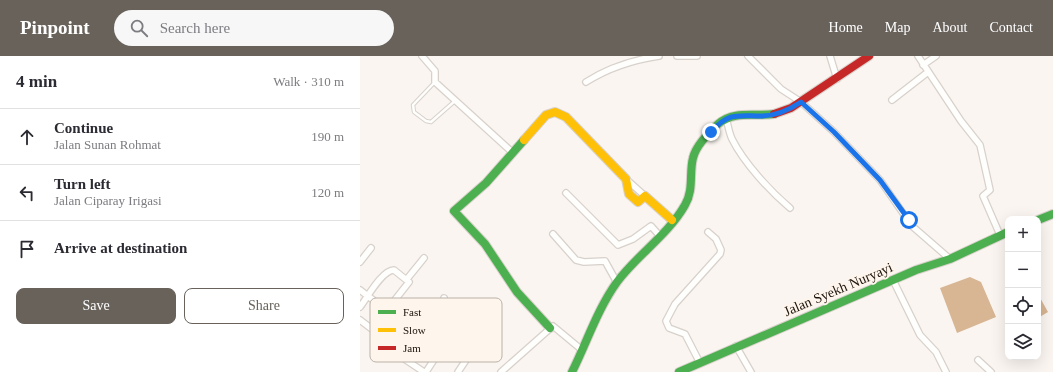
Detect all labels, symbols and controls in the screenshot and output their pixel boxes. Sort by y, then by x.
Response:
search box [114,10,394,46]
text: Pinpoint [20,17,90,38]
icon: search [128,17,150,39]
text: Search here [160,20,230,36]
text: Home [829,20,863,35]
text: Map [885,20,910,35]
text: About [932,20,967,35]
text: Contact [989,20,1033,35]
text: 4 min [16,72,57,91]
text: Walk · 310 m [273,74,344,89]
text: Continue [54,120,113,136]
route end [702,123,720,141]
icon: ahead [16,126,38,148]
text: 190 m [311,129,344,144]
text: Jalan Sunan Rohmat [54,137,161,152]
text: Turn left [54,176,111,192]
icon: left [16,182,38,204]
text: 120 m [311,185,344,200]
text: Jalan Ciparay Irigasi [54,193,162,208]
route start [900,211,918,229]
map controls [1005,216,1041,360]
button: + [1005,216,1041,252]
icon: arrive [16,238,38,260]
text: Arrive at destination [54,240,187,256]
button: − [1005,252,1041,288]
street label: Jalan Syekh Nuryayi [782,260,895,319]
button: Save [16,288,176,324]
button: Share [184,288,344,324]
button: locate [1005,288,1041,324]
legend [370,298,502,362]
text: Fast [403,306,421,318]
text: Slow [403,324,426,336]
button: layers [1005,324,1041,360]
text: Jam [403,342,421,354]

